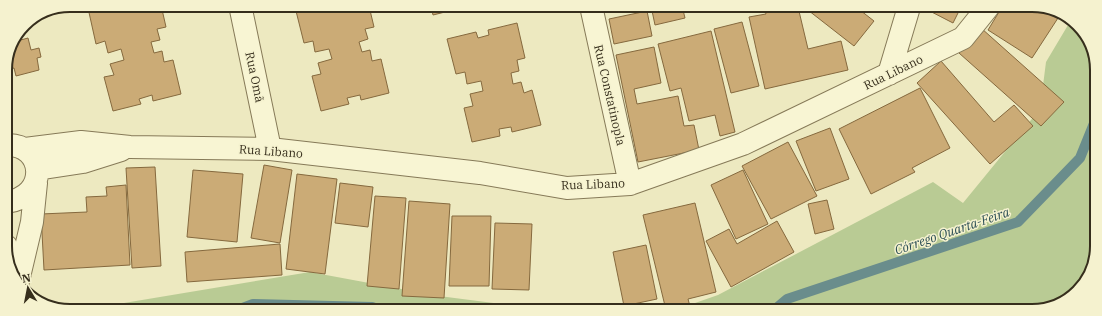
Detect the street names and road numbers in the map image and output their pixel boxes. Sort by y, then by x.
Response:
street label: Rua Constatinopla [591,43,629,147]
street label: Rua Omã [242,50,268,104]
street label: Rua Libano [861,51,925,93]
street label: Rua Libano [239,141,304,161]
street label: Rua Libano [561,175,625,193]

